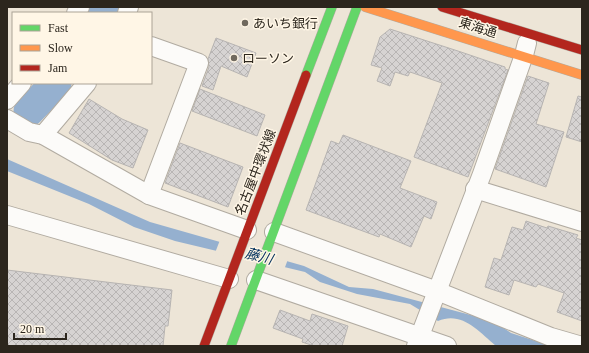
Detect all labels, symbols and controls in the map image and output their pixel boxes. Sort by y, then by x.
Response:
legend [12,12,152,84]
street label: 東海通 [457,15,499,40]
place label: あいち銀行 [253,16,318,31]
marker: あいち銀行 [240,18,250,28]
text: Fast [48,21,69,35]
text: Slow [48,41,73,55]
place label: ローソン [242,51,294,66]
marker: ローソン [229,53,239,63]
text: Jam [48,61,68,75]
street label: 名古屋中環状線 [232,127,279,217]
water label: 藤川 [243,246,276,268]
scale bar [14,315,66,341]
text: 20 m [20,322,45,336]

